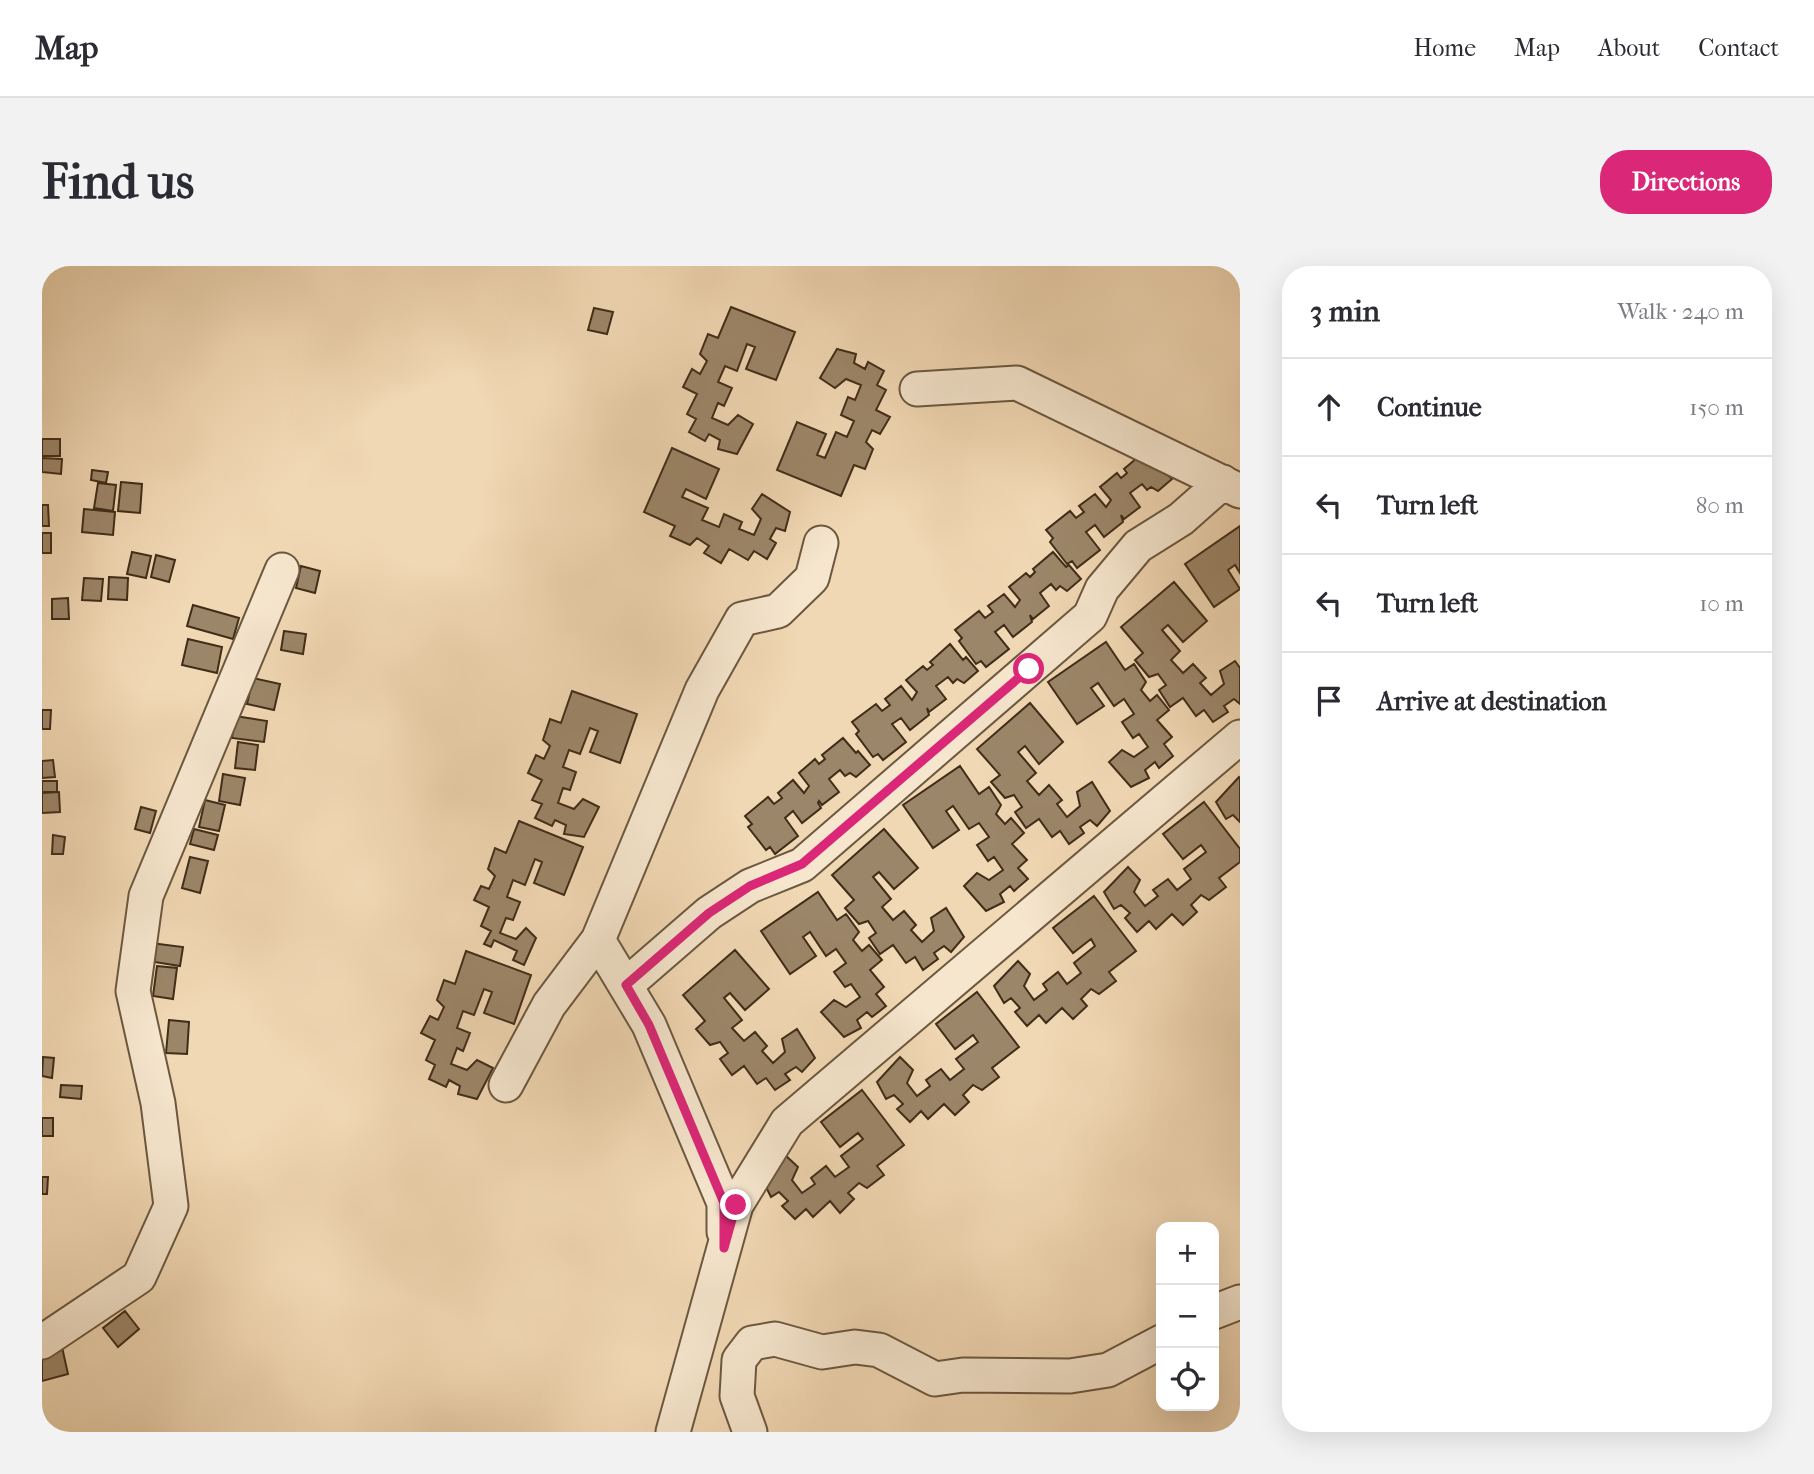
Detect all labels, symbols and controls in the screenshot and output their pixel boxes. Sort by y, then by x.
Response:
text: Map [35,29,98,68]
text: Home [1414,34,1476,62]
text: Map [1514,34,1560,62]
text: About [1598,34,1660,62]
text: Contact [1698,34,1779,62]
button: Directions [1600,150,1772,214]
text: Find us [42,153,194,211]
text: 3 min [1310,294,1380,329]
text: Walk · 240 m [1617,298,1744,325]
icon: ahead [1310,388,1348,426]
text: Continue [1377,392,1482,423]
text: 150 m [1689,394,1744,421]
icon: left [1310,486,1348,524]
text: Turn left [1377,490,1478,521]
text: 80 m [1696,492,1744,519]
icon: left [1310,584,1348,622]
text: Turn left [1377,588,1478,619]
text: 10 m [1699,590,1744,617]
route start [1013,653,1044,684]
icon: arrive [1310,682,1348,720]
text: Arrive at destination [1377,686,1607,717]
route end [720,1189,751,1220]
map controls [1156,1222,1219,1411]
button: + [1156,1222,1219,1285]
button: − [1156,1285,1219,1348]
button: locate [1156,1348,1219,1411]

